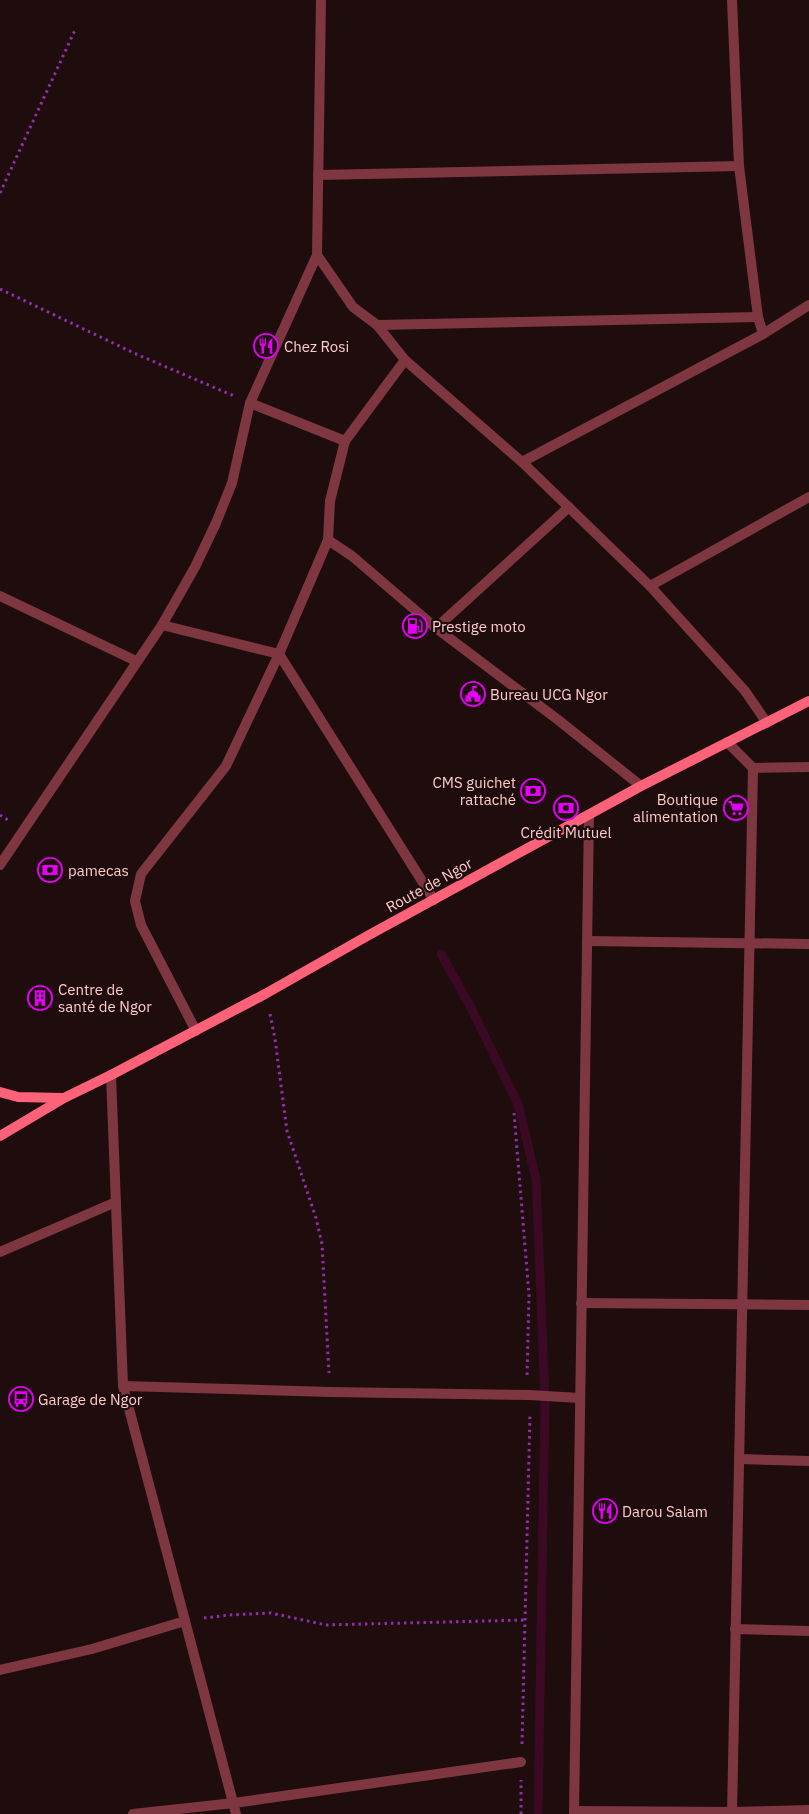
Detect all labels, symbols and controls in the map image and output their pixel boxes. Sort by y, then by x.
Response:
restaurant icon: Chez Rosi [253,333,279,359]
place label: Chez Rosi [284,337,349,356]
fuel station icon: Prestige moto [402,613,428,639]
place label: Prestige moto [432,617,526,636]
public building icon: Bureau UCG Ngor [460,681,486,707]
place label: Bureau UCG Ngor [490,685,608,704]
place label: CMS guichet rattaché [433,773,516,809]
bank icon: CMS guichet rattaché [520,778,546,804]
place label: Boutique alimentation [633,790,718,826]
bank icon: Crédit Mutuel [553,795,579,821]
supermarket icon: Boutique alimentation [723,795,749,821]
place label: Crédit Mutuel [520,823,612,842]
street label: Route de Ngor [382,853,476,917]
bank icon: pamecas [37,857,63,883]
place label: pamecas [68,861,129,880]
place label: Centre de santé de Ngor [58,980,152,1016]
building icon: Centre de santé de Ngor [27,985,53,1011]
bus stop icon: Garage de Ngor [8,1386,34,1412]
place label: Garage de Ngor [38,1390,143,1409]
restaurant icon: Darou Salam [592,1498,618,1524]
place label: Darou Salam [622,1502,708,1521]

